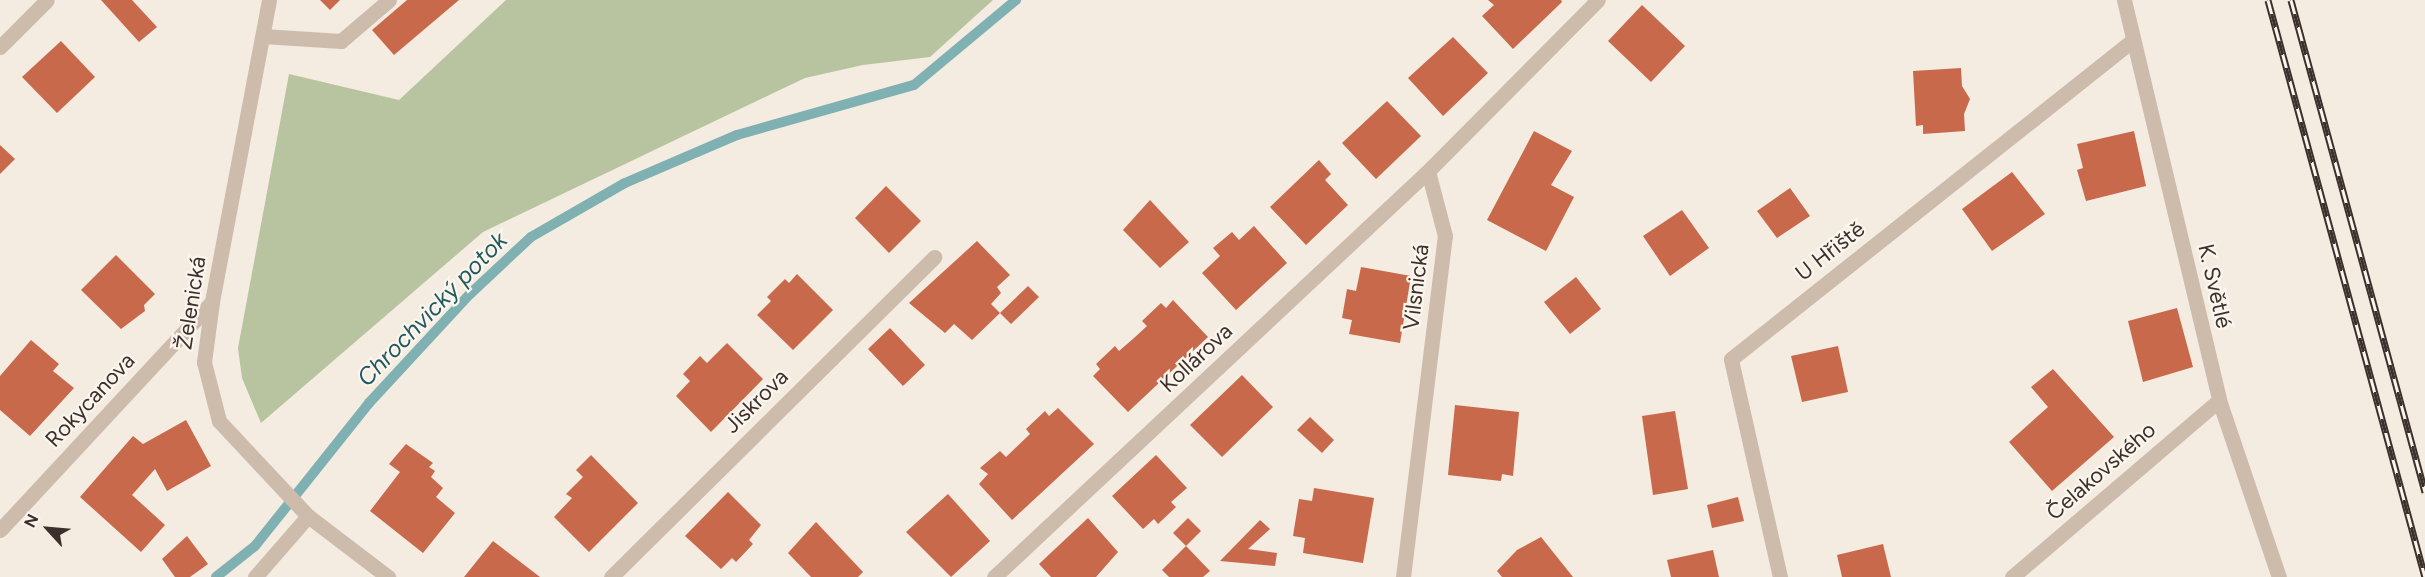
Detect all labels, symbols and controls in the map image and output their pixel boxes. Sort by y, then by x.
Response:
street label: U Hřiště [1790,216,1870,286]
water label: Chrochvický potok [351,226,513,392]
street label: K. Světlé [2193,241,2237,331]
street label: Vilsnická [1398,243,1434,331]
street label: Želenická [171,255,211,351]
street label: Kollárova [1154,318,1238,398]
street label: Rokycanova [40,348,140,452]
street label: Jiskrova [719,364,793,438]
street label: Čelakovského [2041,416,2161,526]
north arrow [18,499,78,559]
text: N [20,511,43,531]

